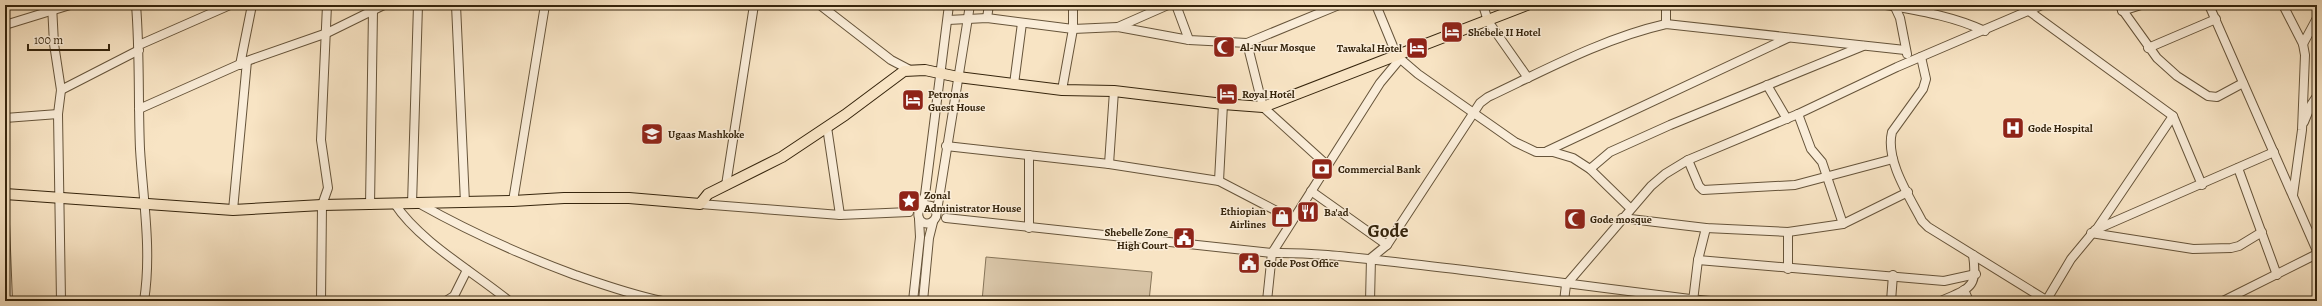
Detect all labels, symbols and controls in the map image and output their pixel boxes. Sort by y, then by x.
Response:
hotel icon: Shebele II Hotel [1439,19,1465,45]
place label: Shebele II Hotel [1468,25,1541,40]
scale bar [28,26,109,52]
text: 100 m [34,32,63,48]
mosque icon: Al-Nuur Mosque [1211,34,1237,60]
hotel icon: Tawakal Hotel [1404,35,1430,61]
place label: Al-Nuur Mosque [1239,40,1316,55]
place label: Tawakal Hotel [1337,41,1402,56]
hotel icon: Royal Hotel [1214,81,1240,107]
hotel icon: Petronas Guest House [900,87,926,113]
place label: Petronas Guest House [928,87,985,115]
place label: Royal Hotel [1242,87,1295,102]
hospital icon: Gode Hospital [2000,115,2026,141]
school or university icon: Ugaas Mashkoke [639,121,665,147]
place label: Gode Hospital [2028,121,2093,136]
place label: Ugaas Mashkoke [668,127,744,142]
bank icon: Commercial Bank [1309,156,1335,182]
place label: Commercial Bank [1338,162,1421,177]
place icon: Zonal Administrator House [896,188,922,214]
place label: Zonal Administrator House [923,188,1021,216]
restaurant icon: Ba'ad [1295,199,1321,225]
place label: Ethiopian Airlines [1220,204,1267,232]
shop icon: Ethiopian Airlines [1269,204,1295,230]
place label: Ba'ad [1324,205,1349,220]
mosque icon: Gode mosque [1562,206,1588,232]
place label: Gode mosque [1590,212,1652,227]
district label: Gode [1368,218,1409,244]
place label: Shebelle Zone High Court [1104,225,1168,253]
public building icon: Shebelle Zone High Court [1171,225,1197,251]
public building icon: Gode Post Office [1236,250,1262,276]
place label: Gode Post Office [1264,256,1339,271]

